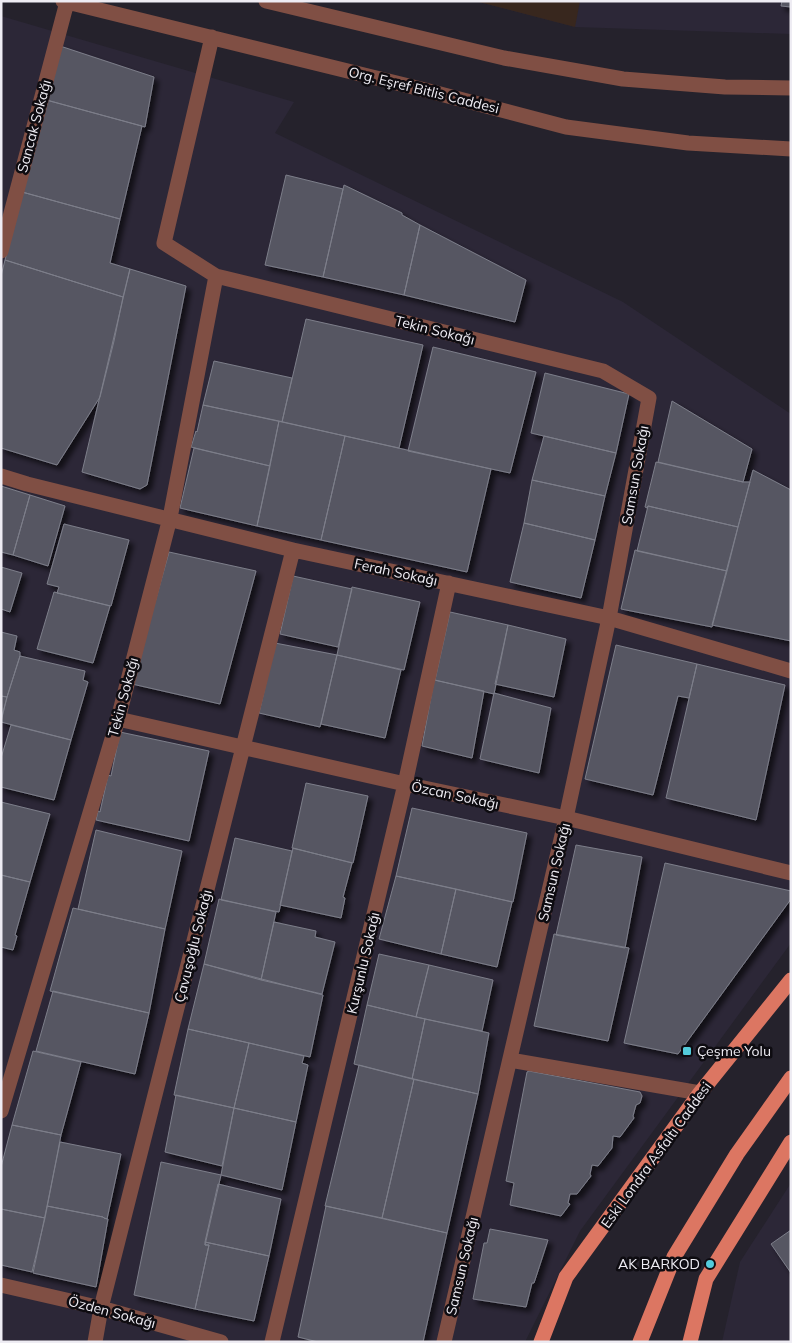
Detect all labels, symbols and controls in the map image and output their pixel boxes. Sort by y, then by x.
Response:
street label: Org. Eşref Bitlis Caddesi [347,63,501,117]
street label: Sancak Sokağı [13,78,55,174]
street label: Tekin Sokağı [393,311,477,349]
street label: Samsun Sokağı [617,424,653,526]
street label: Ferah Sokağı [353,554,439,590]
street label: Tekin Sokağı [104,655,142,739]
street label: Özcan Sokağı [410,777,500,813]
street label: Samsun Sokağı [534,821,574,923]
street label: Çavuşoğlu Sokağı [170,888,216,1004]
street label: Kurşunlu Sokağı [343,910,383,1016]
place label: Çeşme Yolu [697,1042,771,1060]
marker: Çeşme Yolu [681,1045,693,1057]
street label: Eski Londra Asfaltı Caddesi [597,1078,715,1232]
street label: Samsun Sokağı [442,1215,482,1317]
place label: AK BARKOD [618,1255,700,1273]
marker: AK BARKOD [704,1258,716,1270]
street label: Özden Sokağı [66,1292,158,1332]

